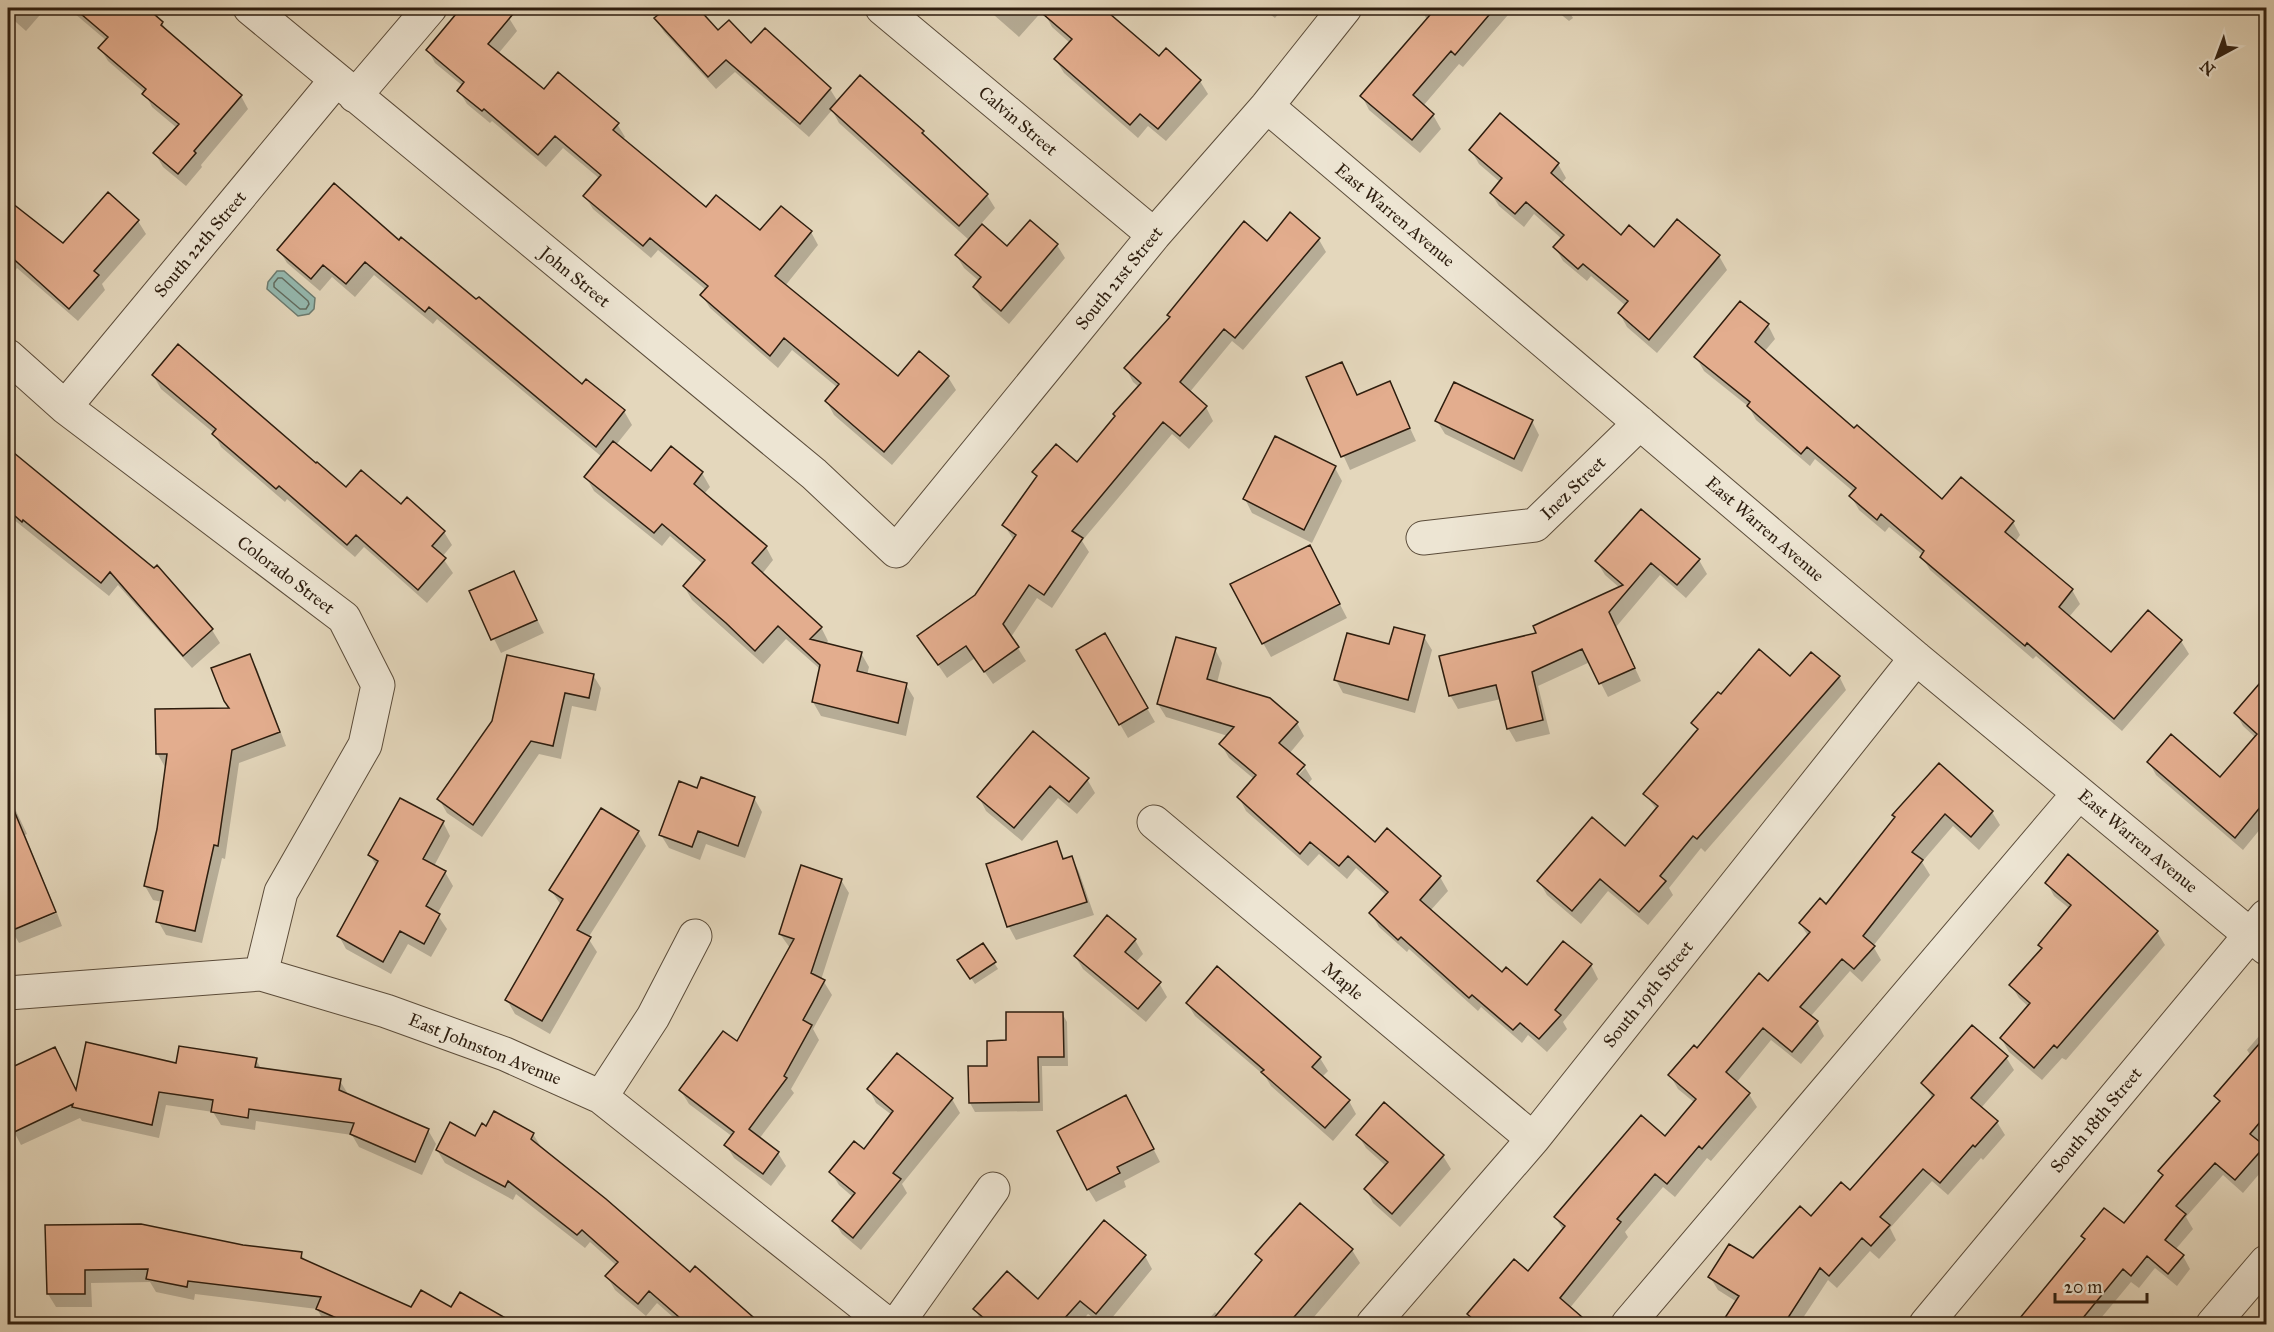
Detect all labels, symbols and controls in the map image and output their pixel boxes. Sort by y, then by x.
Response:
north arrow [2187,27,2247,87]
text: N [2196,56,2219,80]
street label: Calvin Street [974,82,1063,161]
street label: East Warren Avenue [1331,158,1459,272]
street label: South 22th Street [149,186,251,302]
street label: South 21st Street [1071,221,1168,334]
street label: John Street [533,241,615,313]
street label: Inez Street [1536,451,1611,524]
street label: East Warren Avenue [1701,472,1829,586]
street label: Colorado Street [233,531,340,619]
street label: East Warren Avenue [2074,784,2202,898]
street label: South 19th Street [1598,936,1698,1052]
street label: Maple [1318,957,1368,1005]
street label: East Johnston Avenue [405,1008,565,1091]
street label: South 18th Street [2045,1062,2147,1177]
scale bar [2055,1266,2146,1304]
text: 20 m [2064,1276,2102,1298]

